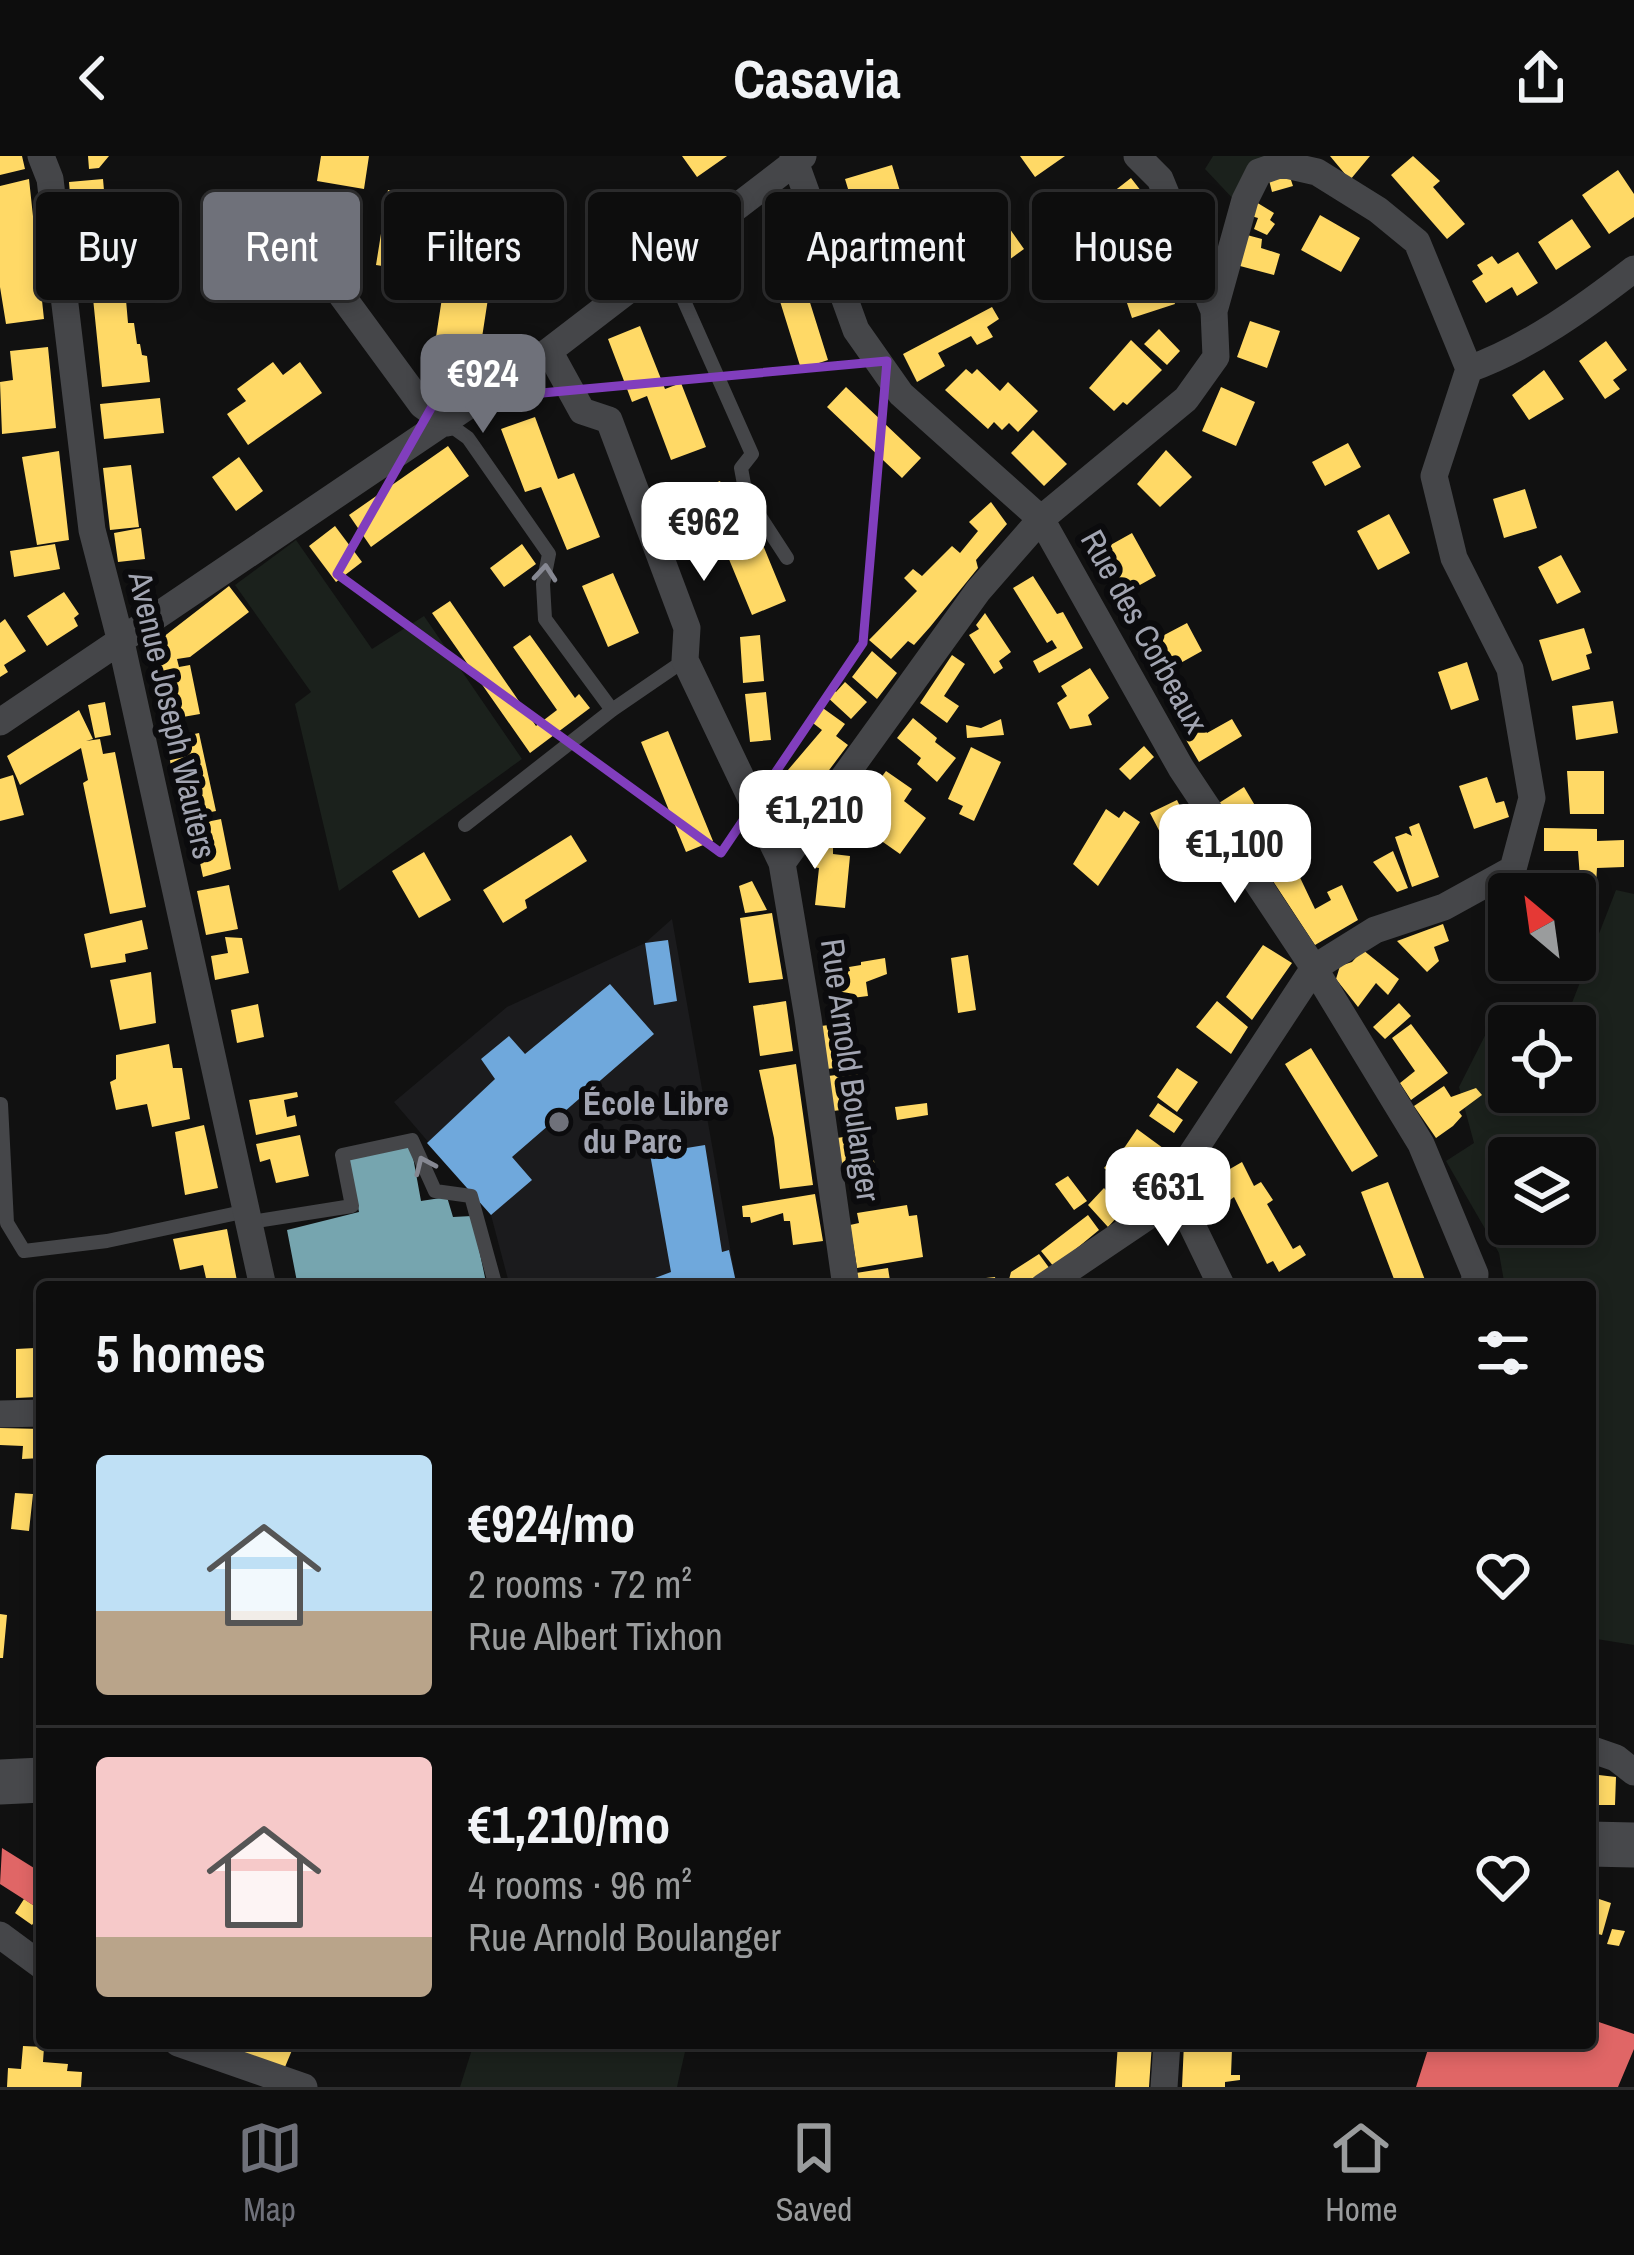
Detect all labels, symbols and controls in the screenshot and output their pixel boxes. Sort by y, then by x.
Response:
text: Casavia [733,42,901,115]
icon: back [60,45,126,111]
icon: share [1508,45,1574,111]
chip: Buy [36,192,179,300]
chip: Rent [203,192,360,300]
chip: Filters [384,192,564,300]
chip: New [588,192,741,300]
chip: Apartment [765,192,1008,300]
chip: House [1032,192,1215,300]
pin: €924 [412,334,554,436]
text: €924 [447,347,519,399]
pin: €962 [633,482,775,584]
text: €962 [668,495,740,547]
street label: Rue des Corbeaux [1071,522,1219,741]
one-way arrow [532,564,558,583]
street label: Avenue Joseph Wauters [118,566,227,863]
pin: €1,210 [717,770,913,872]
text: €1,210 [766,783,864,835]
pin: €1,100 [1137,804,1333,906]
text: €1,100 [1186,817,1284,869]
north arrow [1488,873,1596,981]
map controls [1488,873,1596,1245]
street label: Rue Arnold Boulanger [811,936,891,1204]
button: locate [1488,1005,1596,1113]
place label: École Libre du Parc [583,1081,729,1163]
marker: École Libre du Parc [546,1109,572,1135]
button: layers [1488,1137,1596,1245]
pin: €631 [1097,1147,1239,1249]
one-way arrow [414,1156,438,1178]
text: €631 [1132,1160,1204,1212]
text: 5 homes [96,1319,266,1388]
icon: filters [1470,1320,1536,1386]
text: €924/mo [468,1489,635,1558]
icon: home [192,1503,336,1647]
icon: heart [1470,1542,1536,1608]
text: 2 rooms · 72 m² [468,1558,692,1610]
text: Rue Albert Tixhon [468,1610,723,1662]
text: €1,210/mo [468,1790,670,1859]
icon: home [192,1805,336,1949]
icon: heart [1470,1844,1536,1910]
text: 4 rooms · 96 m² [468,1859,692,1911]
text: Rue Arnold Boulanger [468,1911,781,1963]
tab: Map [237,2115,303,2231]
tab: Saved [776,2115,852,2231]
tab: Home [1325,2115,1397,2231]

